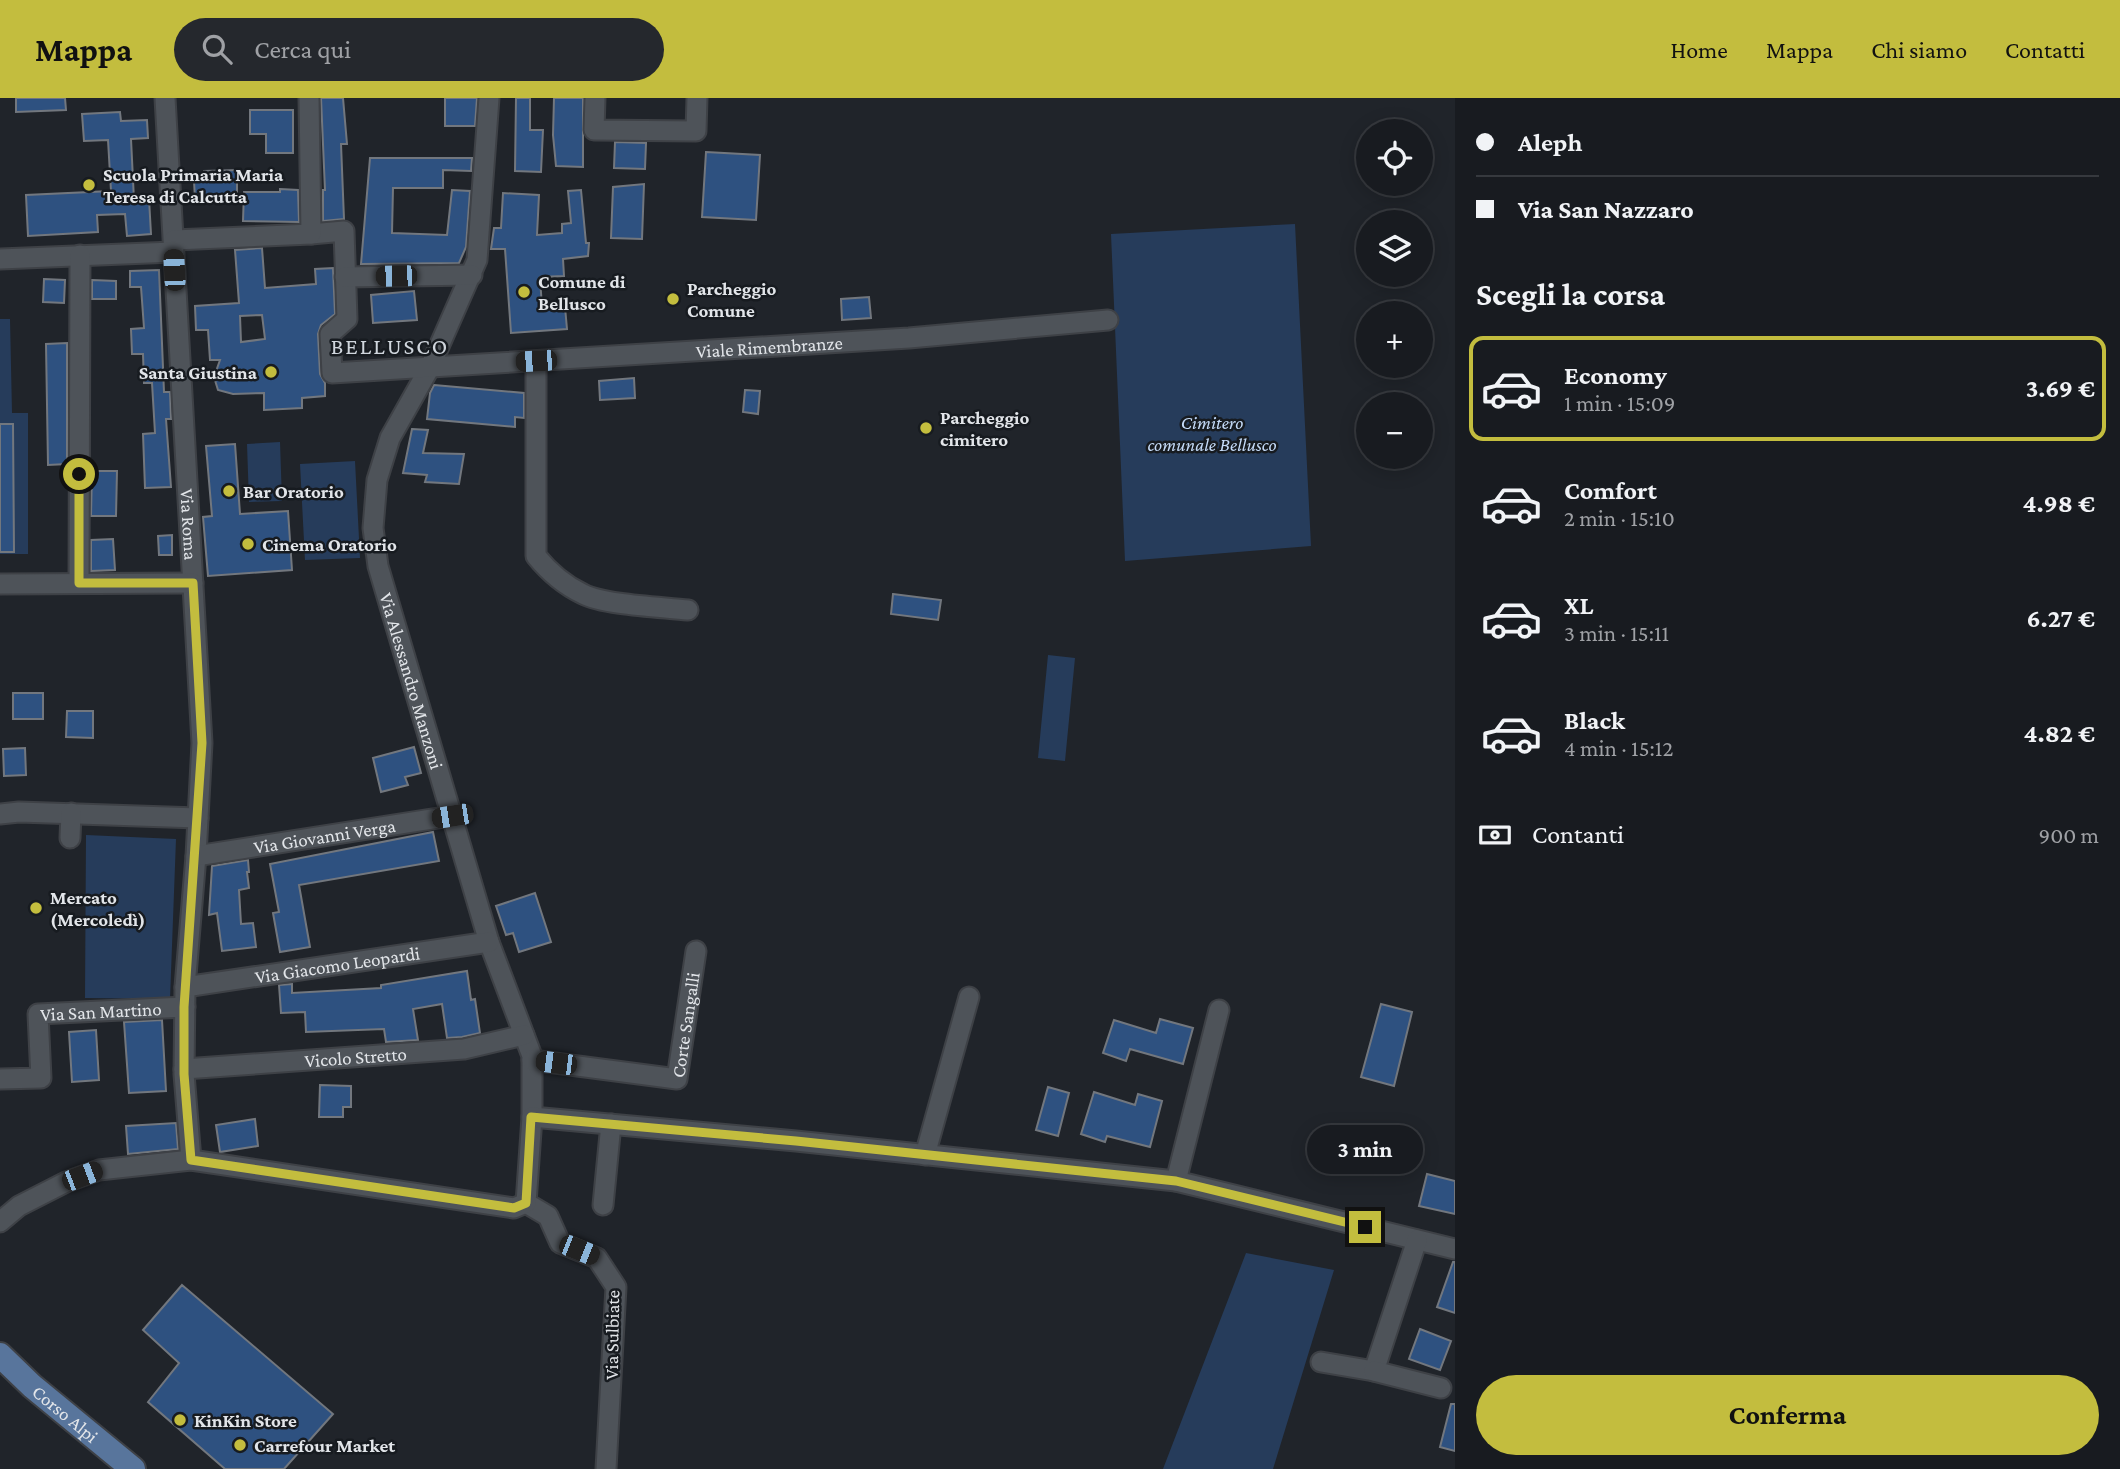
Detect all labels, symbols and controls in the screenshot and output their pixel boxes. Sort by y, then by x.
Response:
search box [174,18,664,81]
icon: search [198,30,236,68]
text: Mappa [35,31,132,68]
text: Cerca qui [254,35,351,64]
text: Home [1670,36,1728,63]
text: Mappa [1766,36,1833,63]
text: Chi siamo [1871,36,1967,63]
text: Contatti [2005,36,2085,63]
map controls [1356,119,1433,469]
button: locate [1356,119,1433,196]
text: Aleph [1518,128,1582,157]
place label: Scuola Primaria Maria Teresa di Calcutta [103,164,284,207]
marker: Scuola Primaria Maria Teresa di Calcutta [81,177,97,193]
text: Via San Nazzaro [1518,195,1694,224]
button: layers [1356,210,1433,287]
car [163,248,186,292]
car [375,265,418,287]
place label: Comune di Bellusco [538,271,626,314]
text: Scegli la corsa [1476,276,1665,312]
place label: Parcheggio Comune [687,278,777,321]
marker: Comune di Bellusco [516,284,532,300]
marker: Parcheggio Comune [665,291,681,307]
button: + [1356,301,1433,378]
street label: Viale Rimembranze [695,332,843,361]
district label: BELLUSCO [331,333,449,359]
car [515,349,558,373]
icon: car [1480,357,1543,420]
text: Economy [1564,361,1667,390]
place label: Santa Giustina [139,362,258,383]
marker: Santa Giustina [263,364,279,380]
text: 3.69 € [2026,374,2095,403]
text: 1 min · 15:09 [1564,390,1675,416]
button: − [1356,392,1433,469]
place label: Parcheggio cimitero [940,407,1030,450]
park label: Cimitero comunale Bellusco [1147,412,1277,455]
marker: Parcheggio cimitero [918,420,934,436]
route start [63,458,95,490]
icon: car [1480,472,1543,535]
text: Comfort [1564,476,1657,505]
place label: Bar Oratorio [243,481,344,502]
marker: Bar Oratorio [221,483,237,499]
street label: Via Roma [177,488,202,561]
text: 4.98 € [2023,489,2095,518]
text: 2 min · 15:10 [1564,505,1675,531]
place label: Cinema Oratorio [262,534,397,555]
marker: Cinema Oratorio [240,536,256,552]
icon: car [1480,587,1543,650]
street label: Via Alessandro Manzoni [376,590,448,772]
text: XL [1564,591,1593,620]
text: 6.27 € [2027,604,2095,633]
text: 3 min · 15:11 [1564,620,1669,646]
icon: car [1480,702,1543,765]
text: Black [1564,706,1625,735]
text: 4.82 € [2023,719,2095,748]
text: 4 min · 15:12 [1564,735,1673,761]
car [430,802,475,830]
street label: Via Giovanni Verga [252,814,397,857]
icon: cash [1476,816,1514,854]
text: Contanti [1532,820,1624,849]
text: 900 m [2039,822,2099,848]
place label: Mercato (Mercoledì) [50,887,146,931]
marker: Mercato (Mercoledì) [28,900,44,916]
street label: Via Giacomo Leopardi [253,942,421,987]
street label: Corte Sangalli [667,971,703,1079]
street label: Via San Martino [40,998,162,1024]
street label: Vicolo Stretto [304,1043,407,1071]
car [534,1050,579,1076]
callout: 3 min [1307,1126,1423,1174]
text: 3 min [1337,1136,1393,1162]
car [59,1159,106,1193]
route end [1349,1211,1381,1243]
car [556,1232,603,1268]
street label: Via Sulbiate [601,1290,623,1380]
button: Conferma [1476,1375,2099,1455]
street label: Corso Alpi [29,1381,103,1447]
place label: KinKin Store [194,1410,297,1431]
marker: KinKin Store [172,1412,188,1428]
place label: Carrefour Market [254,1435,395,1456]
marker: Carrefour Market [232,1437,248,1453]

